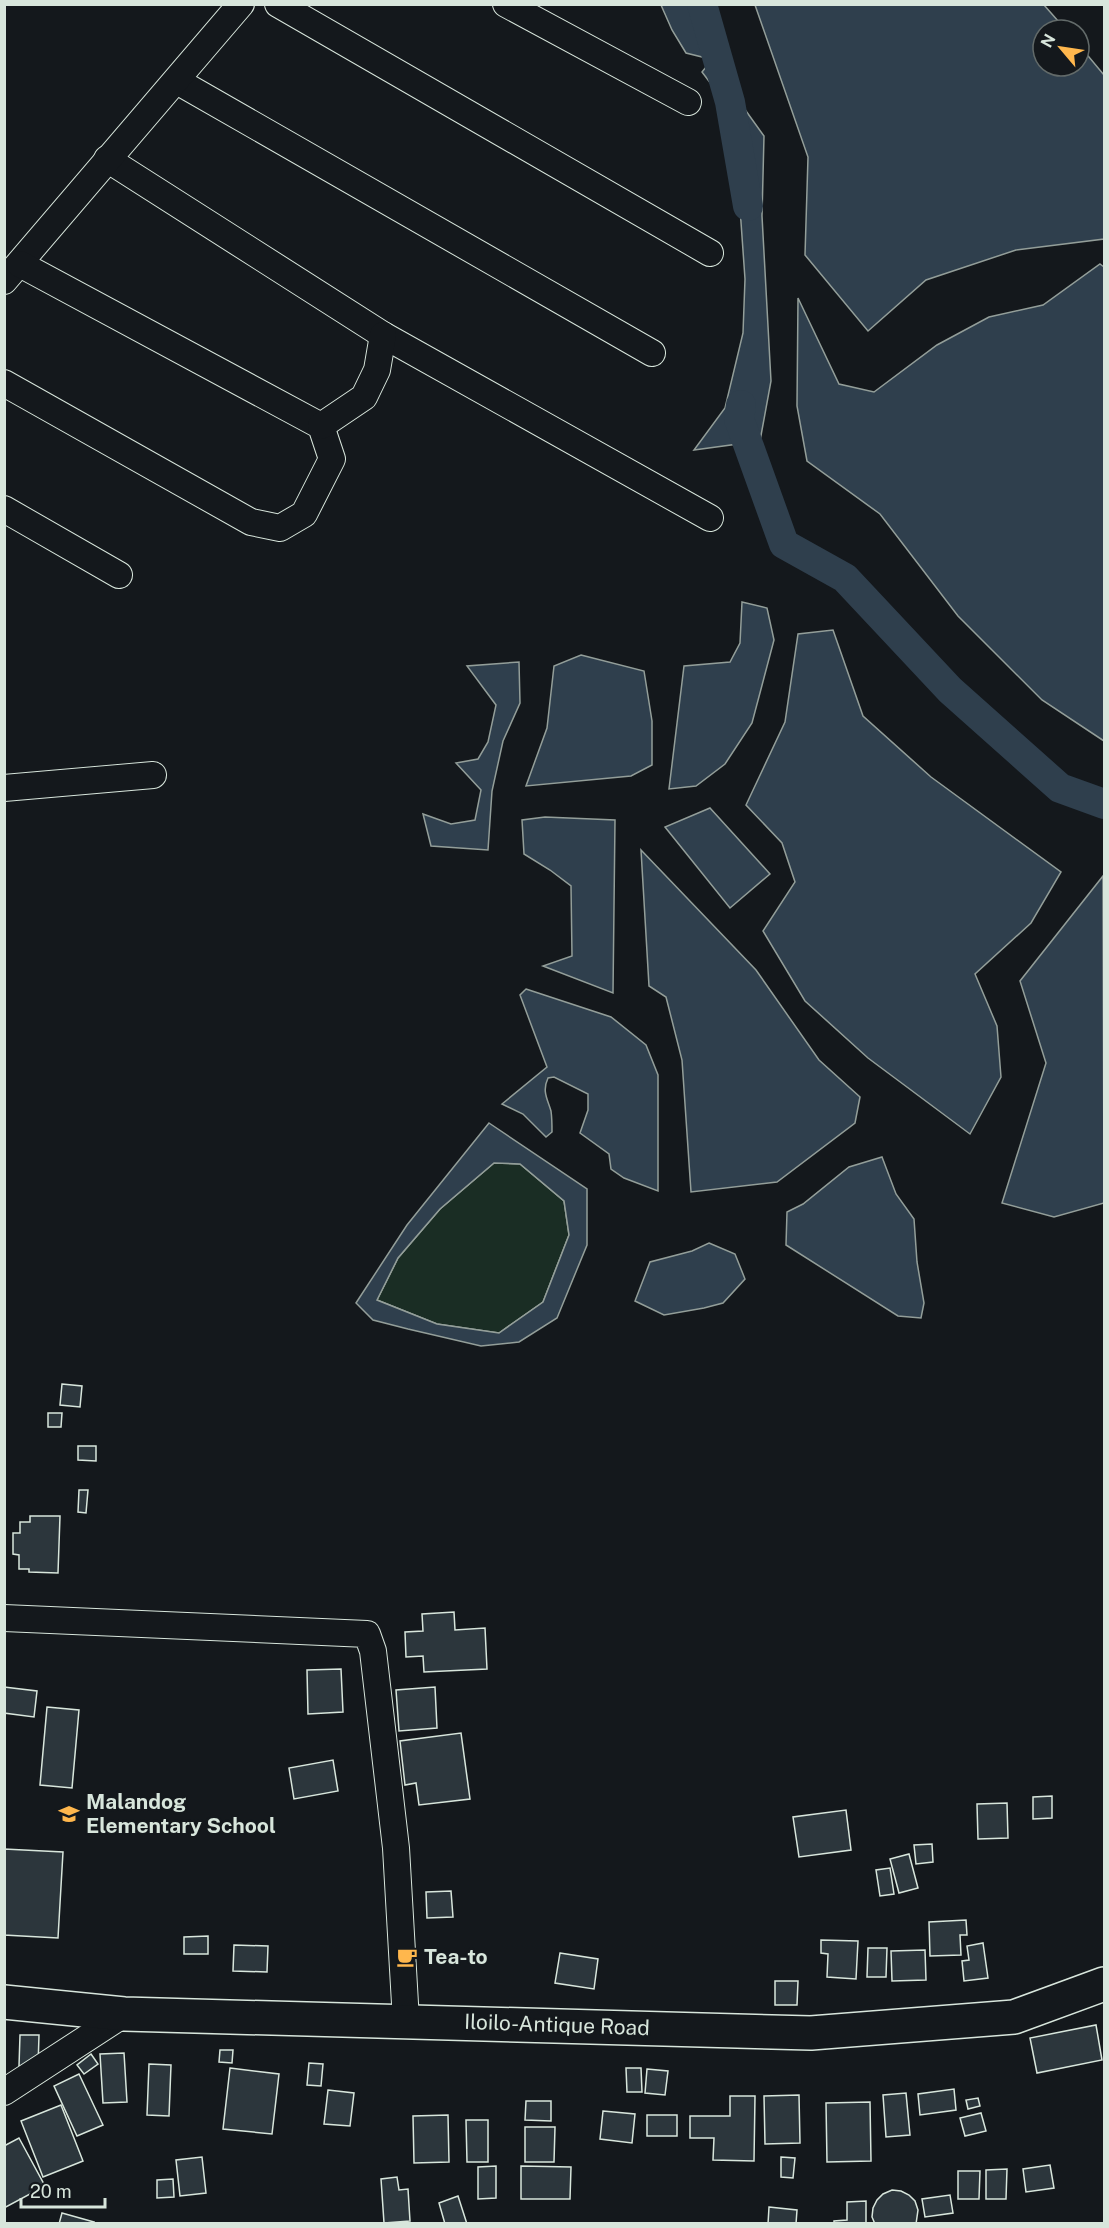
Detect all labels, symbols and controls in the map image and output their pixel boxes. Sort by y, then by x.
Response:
north arrow [1031,18,1091,78]
text: N [1037,31,1060,51]
place label: Malandog Elementary School [86,1789,276,1838]
school or university icon: Malandog Elementary School [57,1802,81,1826]
place label: Tea-to [424,1944,488,1969]
cafe icon: Tea-to [395,1945,419,1969]
street label: Iloilo-Antique Road [464,2009,650,2040]
scale bar [21,2171,105,2209]
text: 20 m [30,2181,72,2202]

